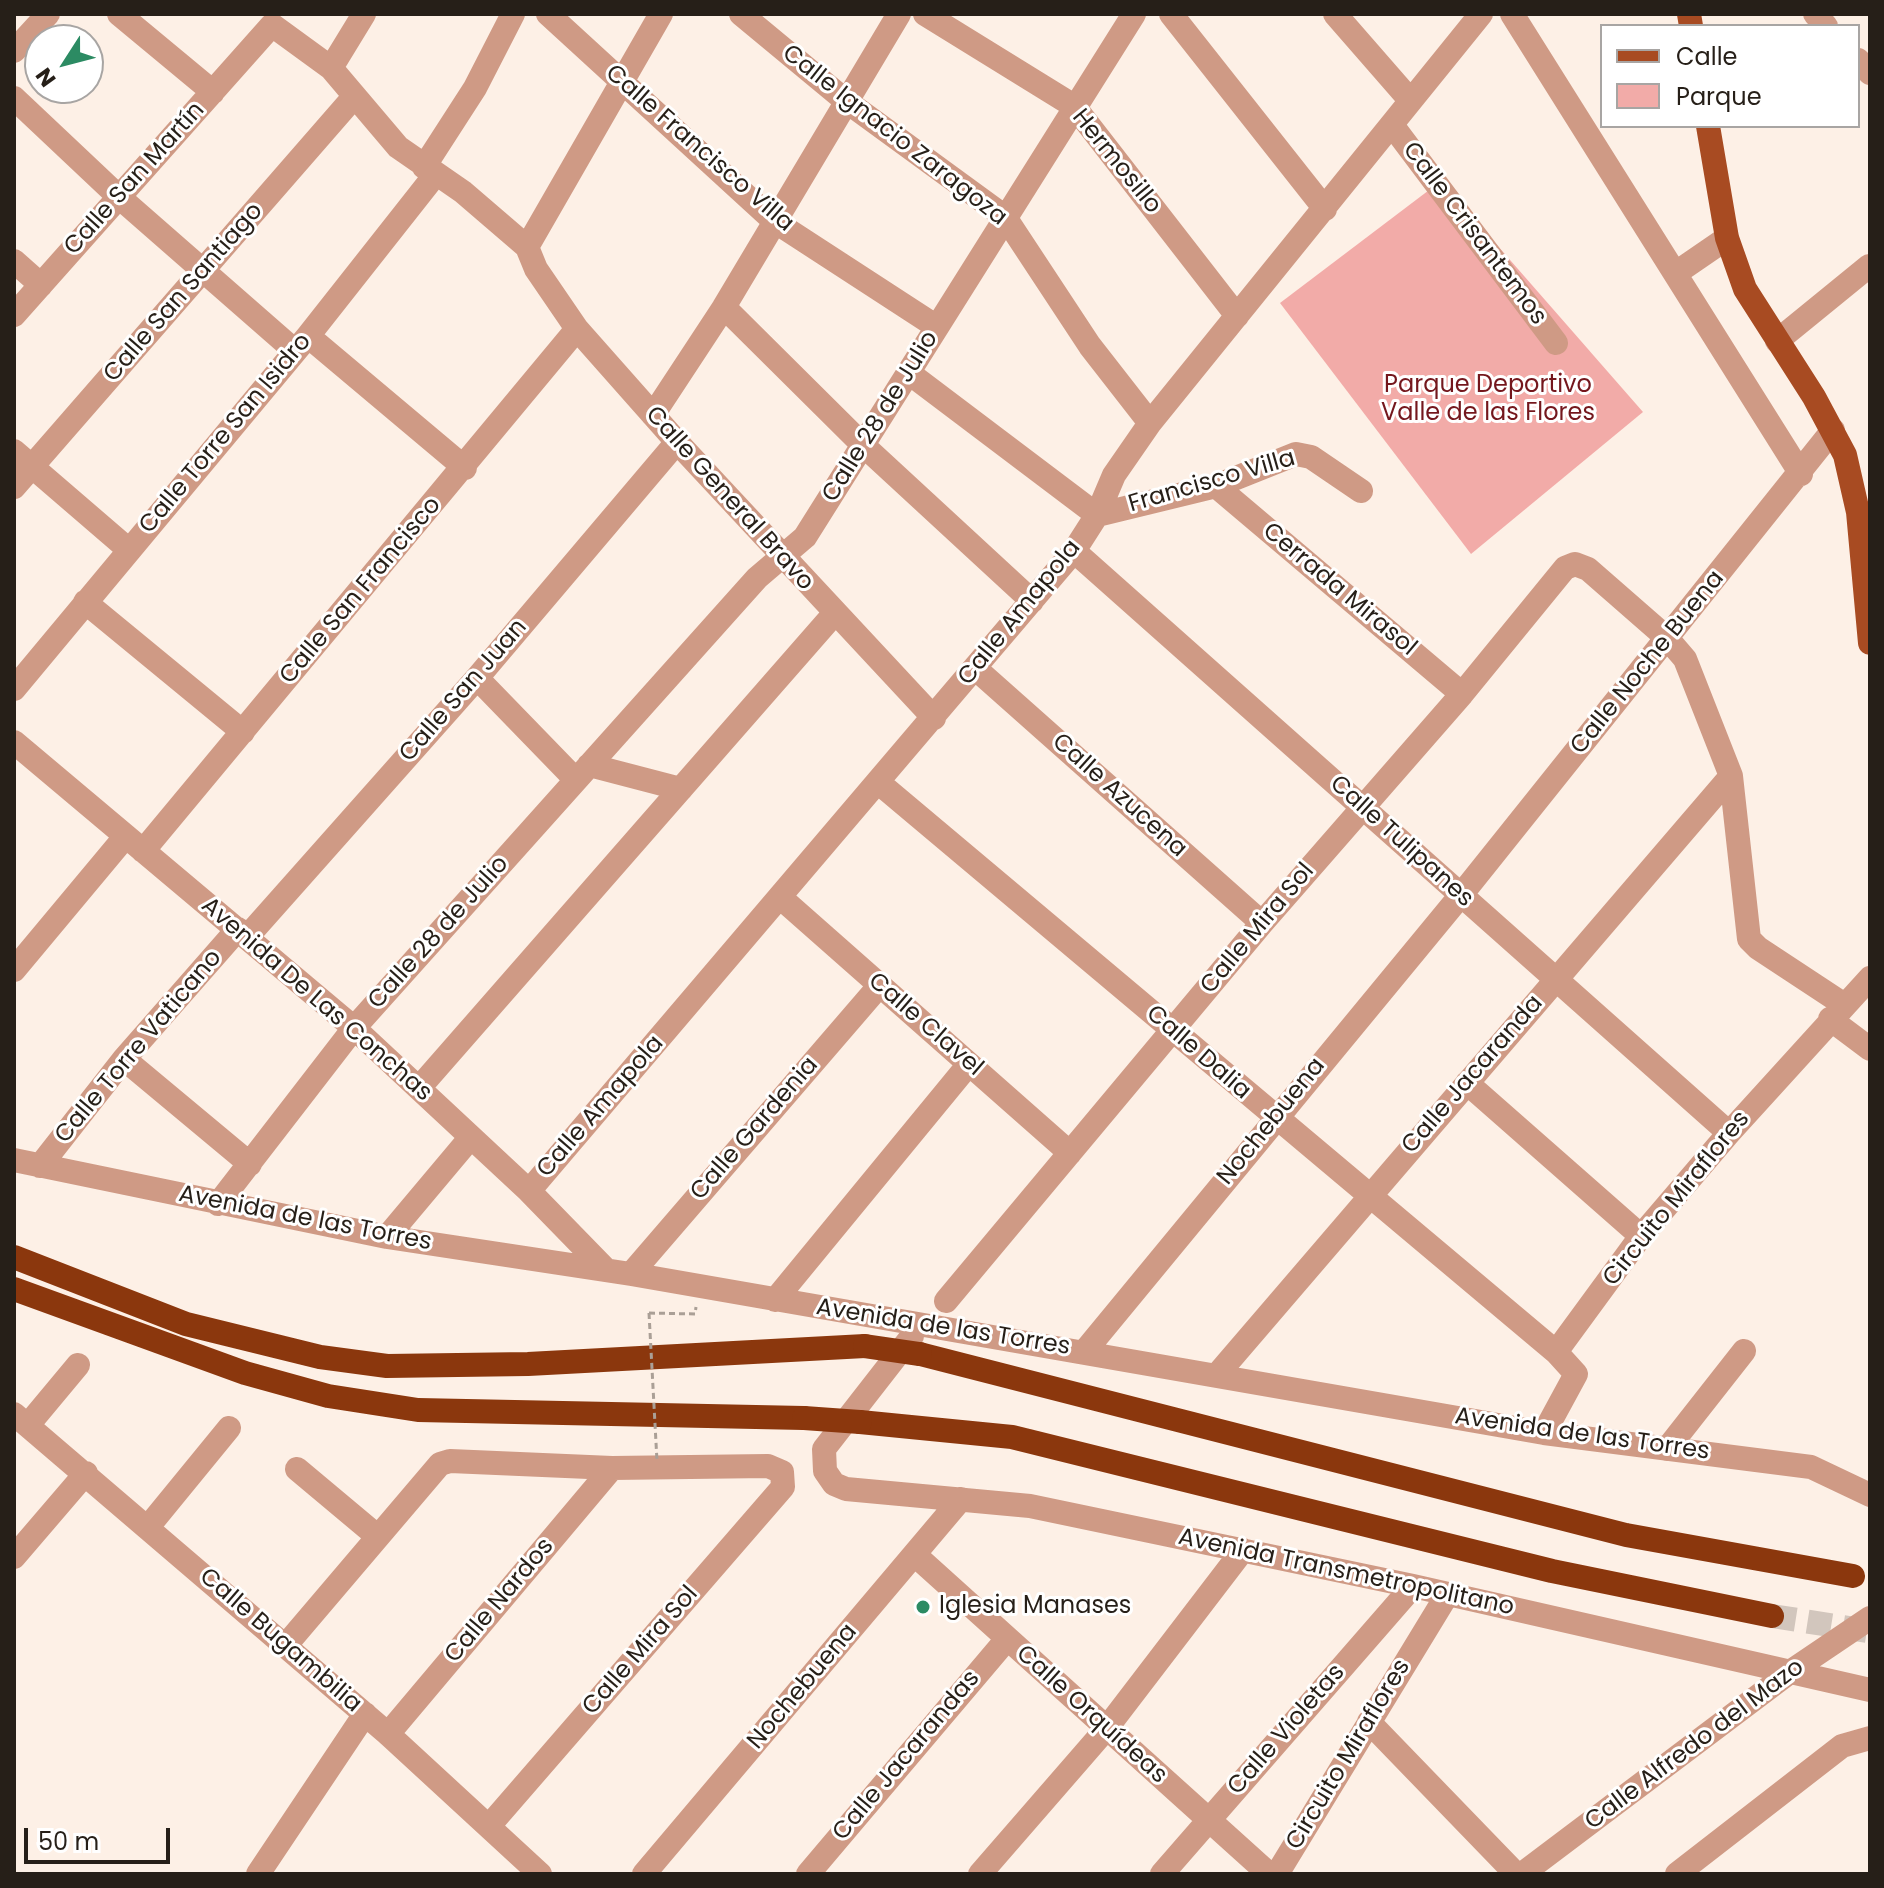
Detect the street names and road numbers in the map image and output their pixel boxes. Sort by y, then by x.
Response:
street label: Calle Ignacio Zaragoza [776,39,1012,233]
street label: Calle Francisco Villa [599,59,799,239]
street label: Calle San Martín [59,97,211,261]
street label: Hermosillo [1065,104,1167,220]
street label: Calle Crisantemos [1396,137,1552,331]
street label: Calle San Santiago [98,197,270,389]
street label: Calle 28 de Julio [817,326,945,508]
street label: Calle Torre San Isidro [134,328,318,540]
street label: Calle General Bravo [639,401,819,597]
street label: Francisco Villa [1125,444,1299,520]
street label: Calle San Francisco [274,492,448,690]
street label: Cerrada Mirasol [1256,517,1422,663]
street label: Calle Amapola [953,535,1087,691]
street label: Calle Noche Buena [1565,565,1731,761]
street label: Calle San Juan [394,614,534,768]
street label: Calle Azucena [1046,728,1192,864]
street label: Calle Tulipanes [1323,770,1479,914]
street label: Calle 28 de Julio [363,851,515,1015]
street label: Calle Mira Sol [1195,858,1321,1000]
street label: Avenida De Las Conchas [195,892,437,1108]
street label: Calle Torre Vaticano [50,944,228,1150]
street label: Calle Clavel [862,967,988,1083]
street label: Calle Jacaranda [1396,990,1550,1160]
street label: Calle Dalia [1140,1000,1256,1106]
street label: Calle Amapola [532,1030,670,1184]
street label: Calle Gardenia [685,1052,825,1206]
street label: Nochebuena [1212,1053,1332,1191]
street label: Circuito Miraflores [1598,1106,1756,1292]
street label: Avenida de las Torres [176,1180,434,1258]
street label: Avenida de las Torres [814,1294,1072,1362]
street label: Avenida de las Torres [1453,1403,1711,1467]
street label: Avenida Transmetropolitano [1176,1523,1516,1623]
street label: Calle Nardos [439,1533,561,1669]
street label: Calle Bugambilia [193,1563,367,1719]
street label: Calle Mira Sol [577,1581,705,1721]
street label: Nochebuena [742,1618,864,1756]
street label: Calle Orquídeas [1010,1640,1172,1790]
street label: Calle Alfredo del Mazo [1580,1653,1810,1837]
street label: Circuito Miraflores [1281,1655,1417,1855]
street label: Calle Violetas [1222,1659,1352,1801]
street label: Calle Jacarandas [827,1665,987,1847]

